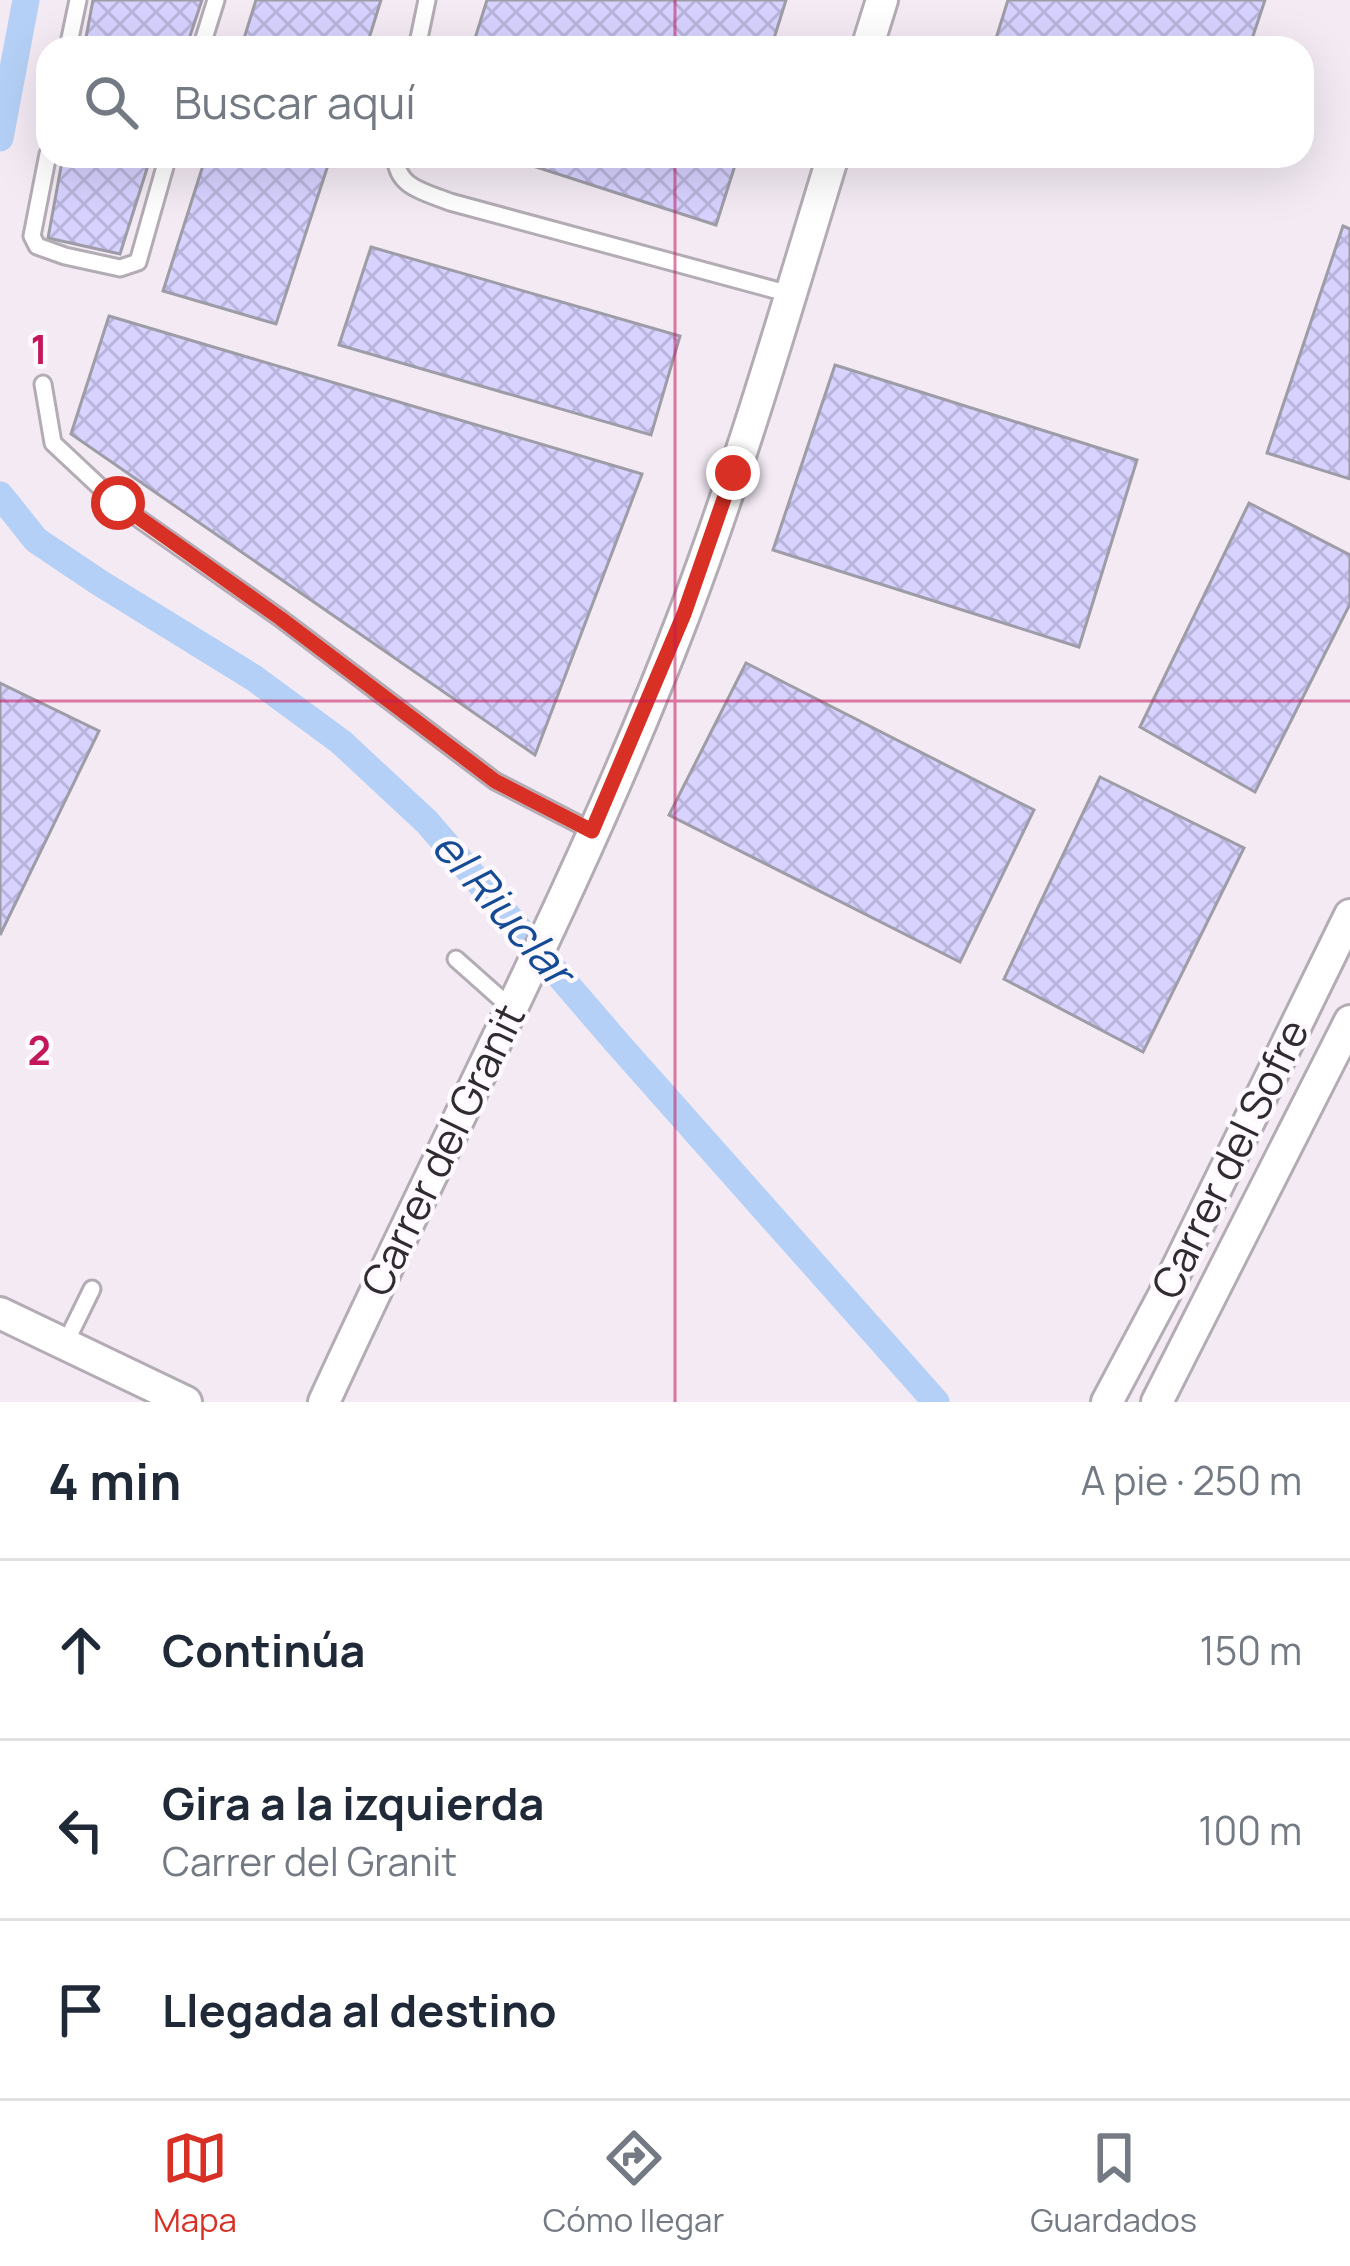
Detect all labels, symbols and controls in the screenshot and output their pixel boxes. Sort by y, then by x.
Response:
search box [36,36,1314,168]
icon: search [78,69,144,135]
text: Buscar aquí [174,71,416,133]
text: 1 [30,322,48,376]
route end [706,446,760,500]
route start [91,476,145,530]
water label: el Riuclar [419,816,592,1003]
street label: Carrer del Granit [346,994,538,1305]
street label: Carrer del Sofre [1136,1009,1322,1308]
text: 2 [27,1023,51,1077]
text: 4 min [48,1446,181,1515]
text: A pie · 250 m [1081,1453,1302,1507]
icon: ahead [48,1617,114,1683]
text: Continúa [162,1619,366,1681]
text: 150 m [1200,1623,1302,1677]
text: Gira a la izquierda [162,1772,544,1834]
icon: left [48,1797,114,1863]
text: 100 m [1198,1803,1302,1857]
text: Carrer del Granit [162,1834,457,1888]
icon: arrive [48,1977,114,2043]
text: Llegada al destino [162,1979,557,2041]
tab: Mapa [153,2125,237,2242]
tab: Cómo llegar [543,2125,724,2242]
tab: Guardados [1030,2125,1197,2242]

